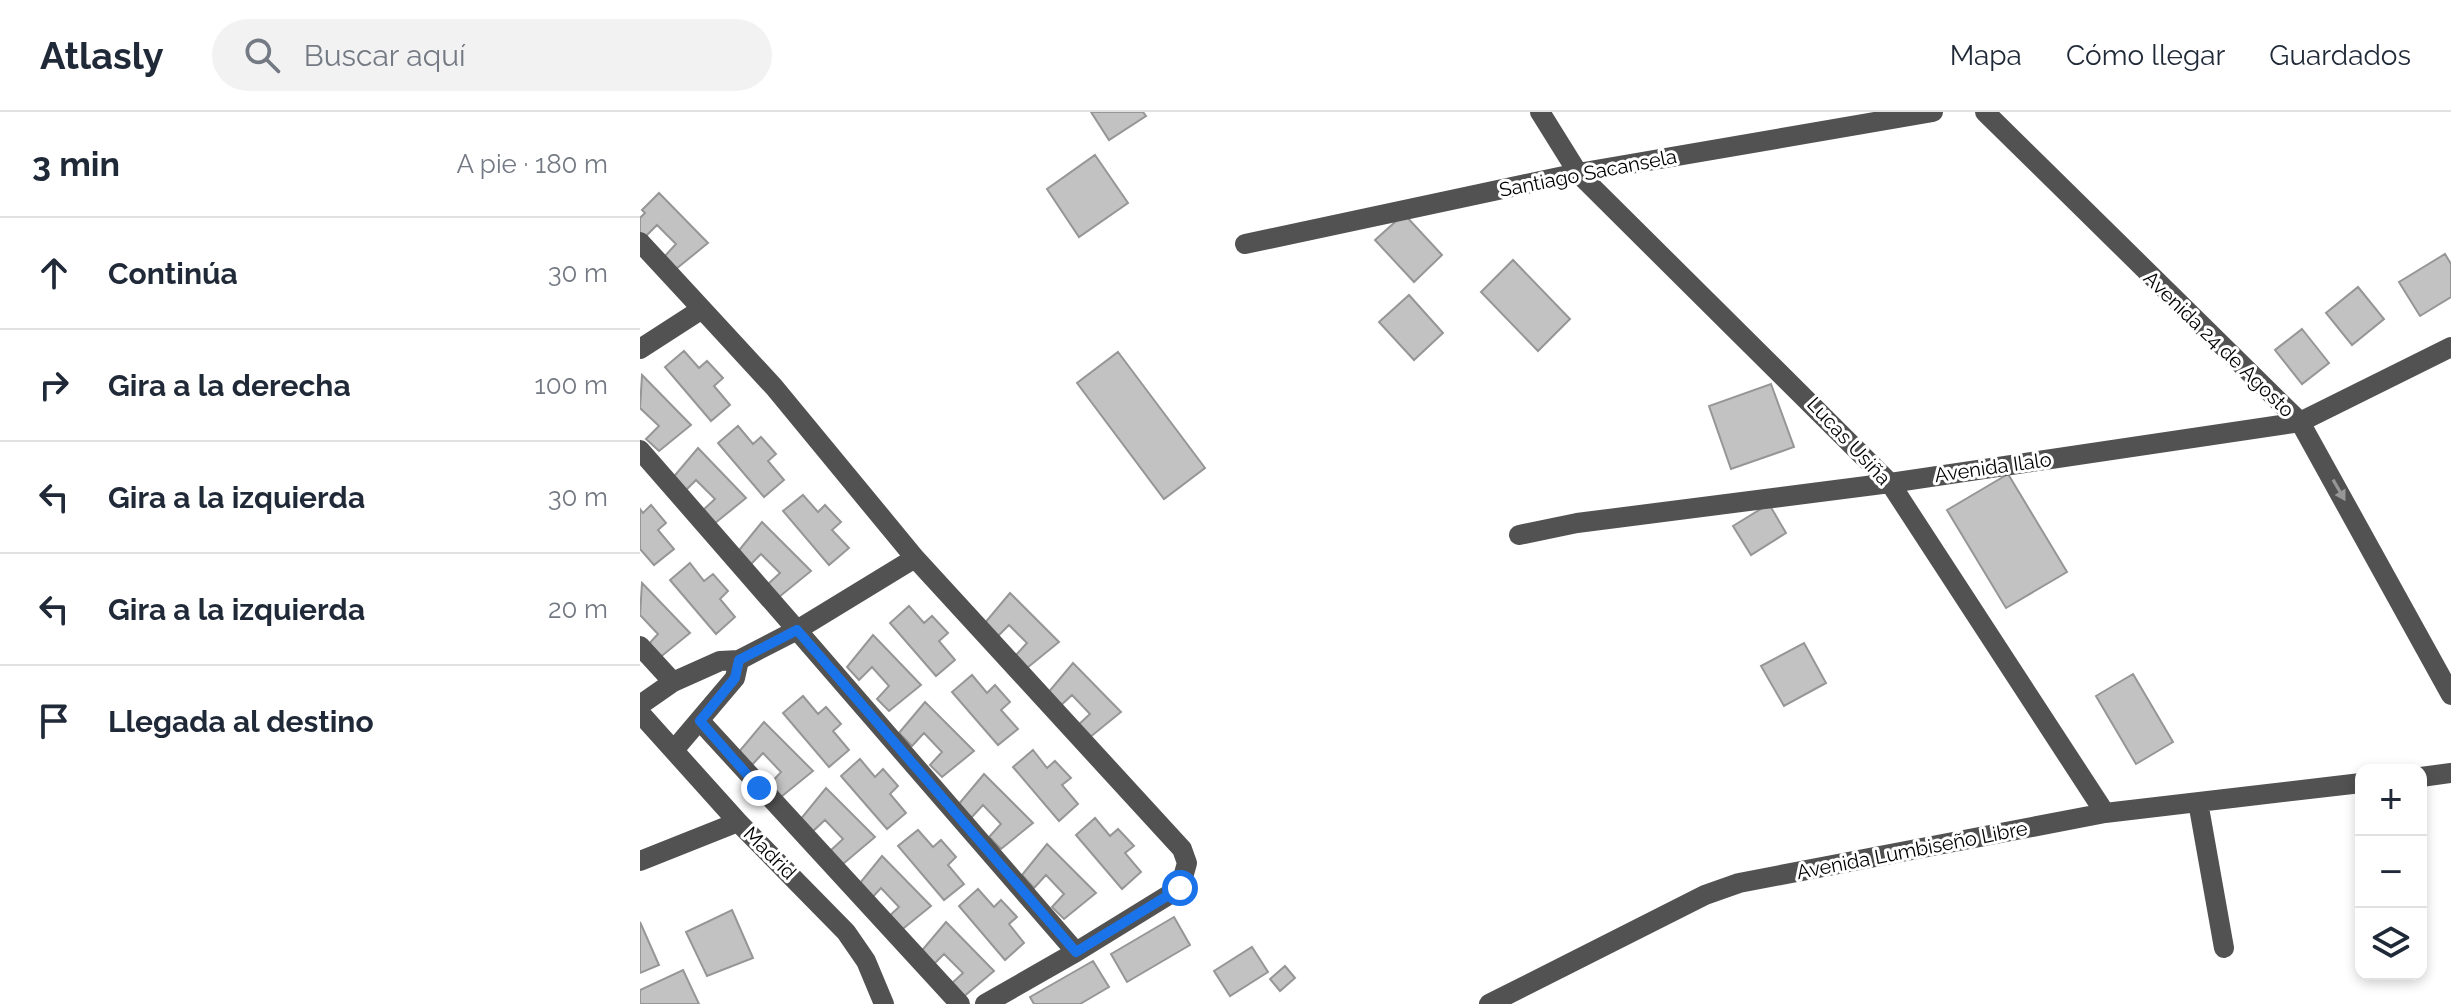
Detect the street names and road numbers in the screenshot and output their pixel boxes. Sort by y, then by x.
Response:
street label: Santiago Sacansela [1497,144,1679,202]
street label: Avenida 24 de Agosto [2139,266,2299,422]
street label: Lucas Usiña [1802,392,1896,490]
street label: Avenida Ilalo [1933,447,2053,487]
street label: Avenida Lumbiseño Libre [1794,816,2030,884]
street label: Madrid [739,822,801,884]

